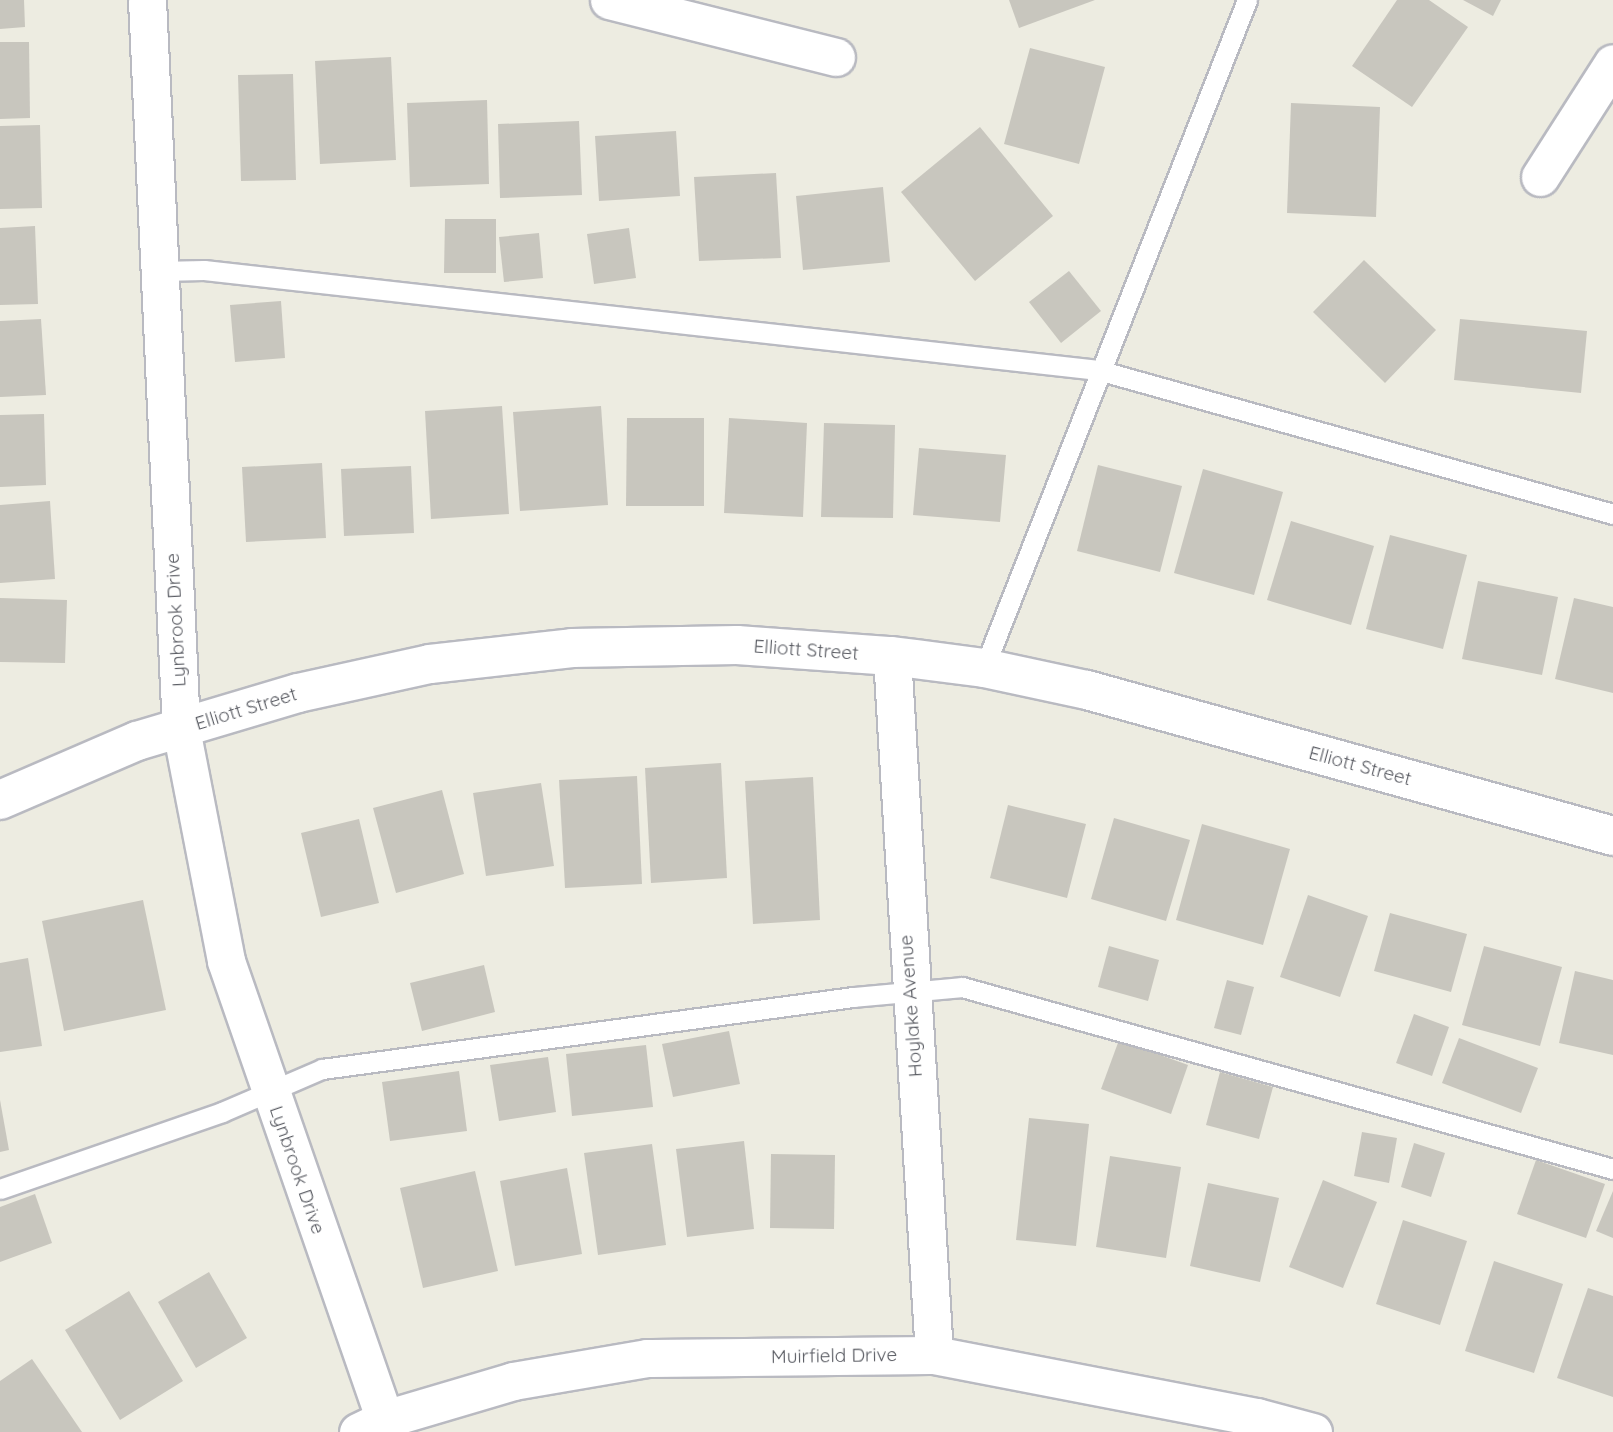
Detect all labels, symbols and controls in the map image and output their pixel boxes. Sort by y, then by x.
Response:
street label: Lynbrook Drive [161,553,191,687]
street label: Elliott Street [753,635,859,665]
street label: Elliott Street [192,683,300,735]
street label: Elliott Street [1306,741,1414,791]
street label: Hoylake Avenue [895,934,927,1078]
street label: Lynbrook Drive [264,1103,330,1237]
street label: Muirfield Drive [771,1344,897,1368]

